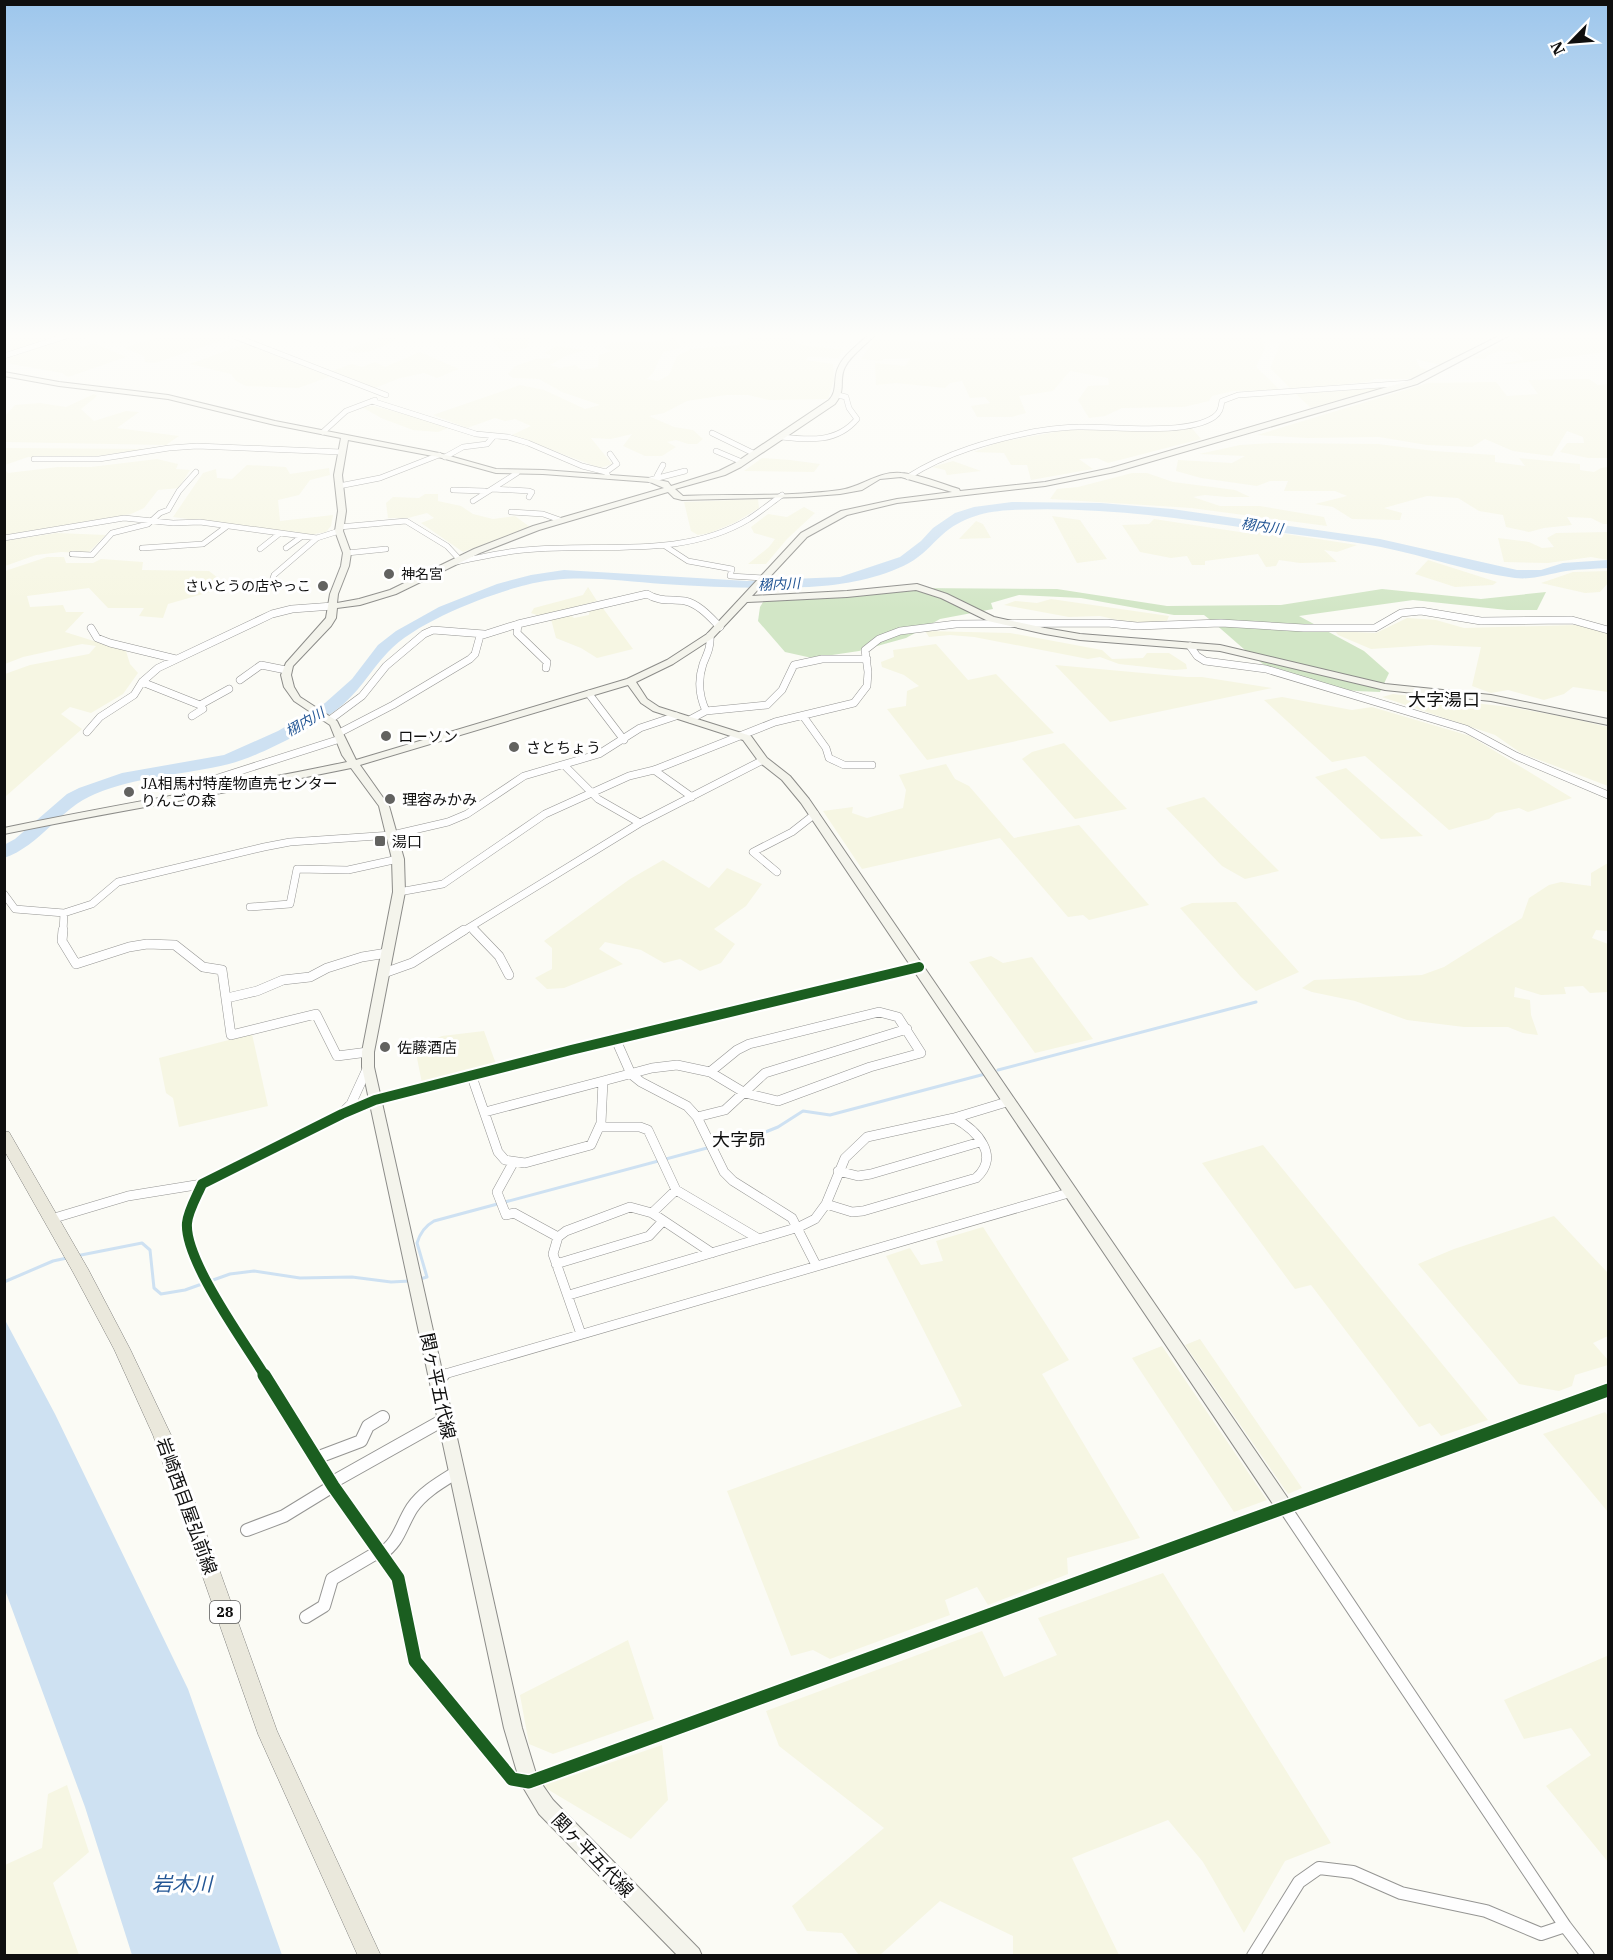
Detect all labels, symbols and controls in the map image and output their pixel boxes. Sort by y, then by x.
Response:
north arrow [1541,12,1601,72]
text: N [1546,38,1569,58]
water label: 栩内川 [1240,514,1286,538]
place label: 神名宮 [401,565,443,583]
marker: 神名宮 [382,567,396,581]
water label: 栩内川 [758,574,802,594]
place label: さいとうの店やっこ [185,577,311,595]
marker: さいとうの店やっこ [316,579,330,593]
district label: 大字湯口 [1408,688,1480,711]
water label: 栩内川 [282,703,329,740]
place label: ローソン [398,727,458,746]
marker: ローソン [379,729,393,743]
place label: さとちょう [526,738,601,757]
marker: さとちょう [507,740,521,754]
place label: JA相馬村特産物直売センター りんごの森 [141,774,338,810]
marker: JA相馬村特産物直売センター りんごの森 [122,785,136,799]
place label: 理容みかみ [402,790,477,809]
marker: 理容みかみ [383,792,397,806]
place label: 湯口 [392,832,422,851]
marker: 湯口 [373,834,387,848]
place label: 佐藤酒店 [397,1038,457,1057]
marker: 佐藤酒店 [378,1040,392,1054]
district label: 大字昴 [712,1128,766,1151]
street label: 関ヶ平五代線 [416,1331,460,1441]
street label: 岩崎西目屋弘前線 [152,1434,222,1578]
road number: 28 [210,1601,240,1623]
street label: 関ヶ平五代線 [547,1808,639,1902]
water label: 岩木川 [152,1870,214,1897]

